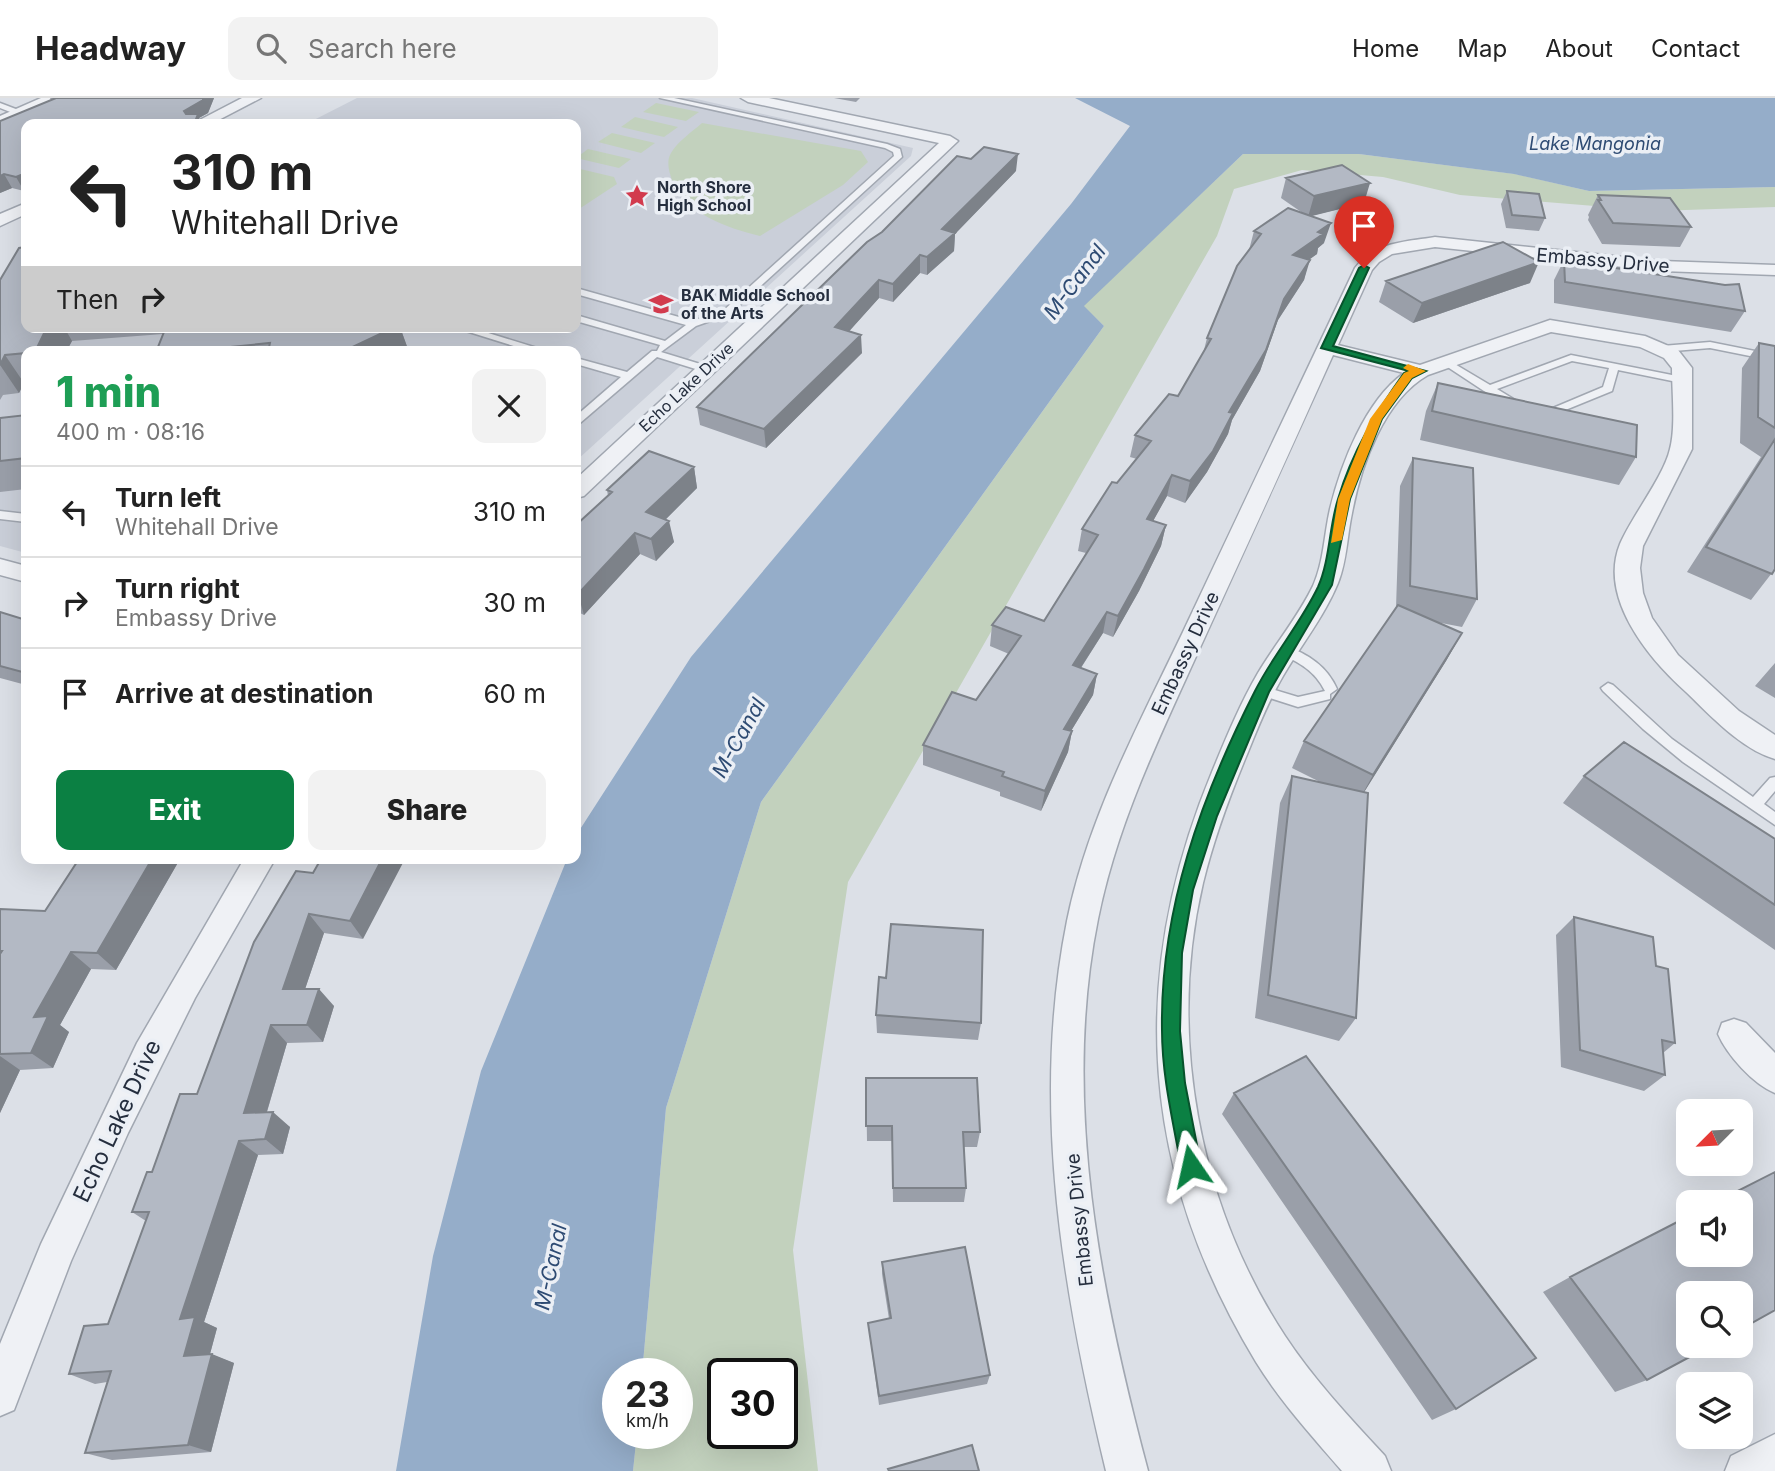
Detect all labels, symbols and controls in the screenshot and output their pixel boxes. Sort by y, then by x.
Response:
search box [228,17,718,80]
text: Headway [35,28,186,68]
icon: search [252,29,290,67]
text: Search here [308,33,457,64]
text: Home [1352,34,1419,63]
text: Map [1457,34,1507,63]
text: About [1545,34,1613,63]
text: Contact [1651,34,1740,63]
water label: Lake Mangonia [1529,133,1661,154]
text: 310 m [171,143,313,202]
icon: left [56,147,147,238]
place label: North Shore High School [657,177,751,215]
place icon: North Shore High School [623,182,651,210]
pin [1334,196,1394,268]
text: Whitehall Drive [171,203,399,242]
icon: arrive [1345,207,1383,245]
water label: M-Canal [1038,239,1111,324]
street label: Embassy Drive [1535,243,1671,278]
icon: right [133,280,171,318]
text: Then [56,284,119,315]
place label: BAK Middle School of the Arts [681,285,830,323]
school or university icon: BAK Middle School of the Arts [647,290,675,318]
street label: Echo Lake Drive [634,338,738,436]
text: 1 min [56,366,161,417]
button: close [472,369,546,443]
text: 400 m · 08:16 [56,418,205,446]
text: Turn left [115,482,221,513]
icon: left [56,493,94,531]
text: 310 m [473,496,546,527]
text: Whitehall Drive [115,513,279,541]
text: Turn right [115,573,240,604]
icon: right [56,584,94,622]
text: 30 m [483,587,546,618]
street label: Embassy Drive [1147,588,1224,719]
text: Embassy Drive [115,604,277,632]
icon: arrive [56,675,94,713]
text: Arrive at destination [115,678,374,709]
text: 60 m [483,678,546,709]
water label: M-Canal [706,693,771,782]
button: Exit [56,770,294,850]
button: Share [308,770,546,850]
street label: Echo Lake Drive [67,1035,167,1207]
north arrow [1676,1099,1754,1176]
map controls [1676,1099,1753,1449]
position arrow [1154,1129,1228,1203]
street label: Embassy Drive [1061,1152,1098,1288]
button: sound [1676,1190,1753,1267]
water label: M-Canal [529,1221,572,1312]
button: search [1676,1281,1753,1358]
speed limit sign: 30 [707,1358,798,1449]
button: layers [1676,1372,1753,1449]
text: 23 [625,1373,670,1415]
text: km/h [626,1410,669,1431]

